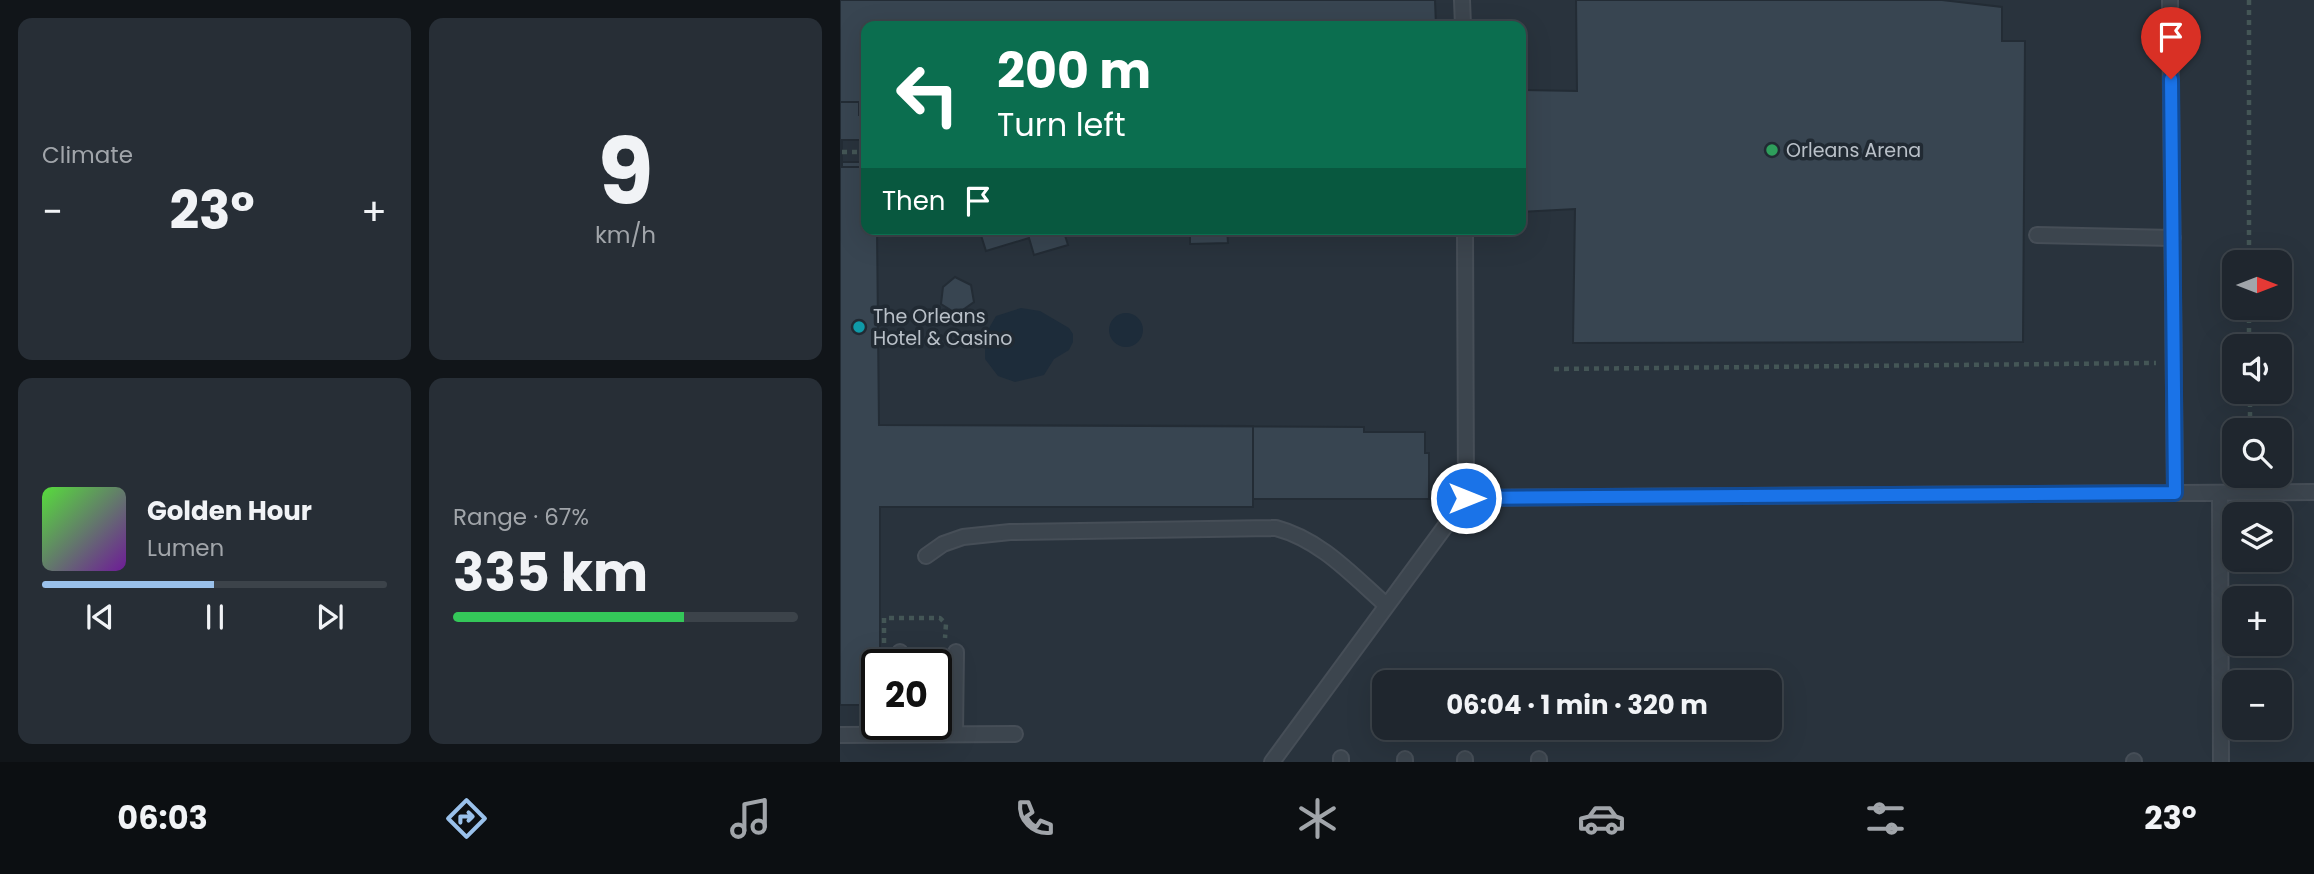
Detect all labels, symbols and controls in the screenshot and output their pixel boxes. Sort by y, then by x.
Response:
pin [2141,7,2201,79]
icon: arrive [2152,18,2190,56]
text: 200 m [997,37,1151,105]
icon: left [882,49,973,140]
text: Turn left [997,102,1126,147]
text: 9 [598,108,653,236]
place label: Orleans Arena [1786,137,1921,164]
text: Climate [42,139,133,171]
marker: Orleans Arena [1764,142,1780,158]
text: 23° [169,174,255,247]
icon: arrive [959,182,997,220]
text: Then [882,183,945,219]
text: − [42,185,63,238]
text: + [361,185,387,238]
text: km/h [595,219,656,251]
north arrow [2222,250,2292,320]
map controls [2222,250,2292,740]
place label: The Orleans Hotel & Casino [873,303,1012,352]
marker: The Orleans Hotel & Casino [851,319,867,335]
button: sound [2222,334,2292,404]
button: search [2222,418,2292,488]
position arrow [1429,461,1503,535]
text: Golden Hour [147,493,312,529]
text: Range · 67% [453,501,589,533]
button: layers [2222,502,2292,572]
text: Lumen [147,532,224,564]
text: 335 km [453,536,648,609]
button: + [2222,586,2292,656]
icon: previous [81,598,119,636]
icon: pause [196,598,234,636]
icon: next [311,598,349,636]
speed limit sign: 20 [861,649,952,740]
button: − [2222,670,2292,740]
text: 06:04 · 1 min · 320 m [1446,687,1708,723]
icon: directions [442,794,491,843]
icon: music [726,794,775,843]
icon: phone [1010,794,1059,843]
icon: climate [1293,794,1342,843]
icon: car [1577,794,1626,843]
icon: filters [1861,794,1910,843]
text: 06:03 [117,795,208,840]
text: 23° [2144,795,2197,840]

